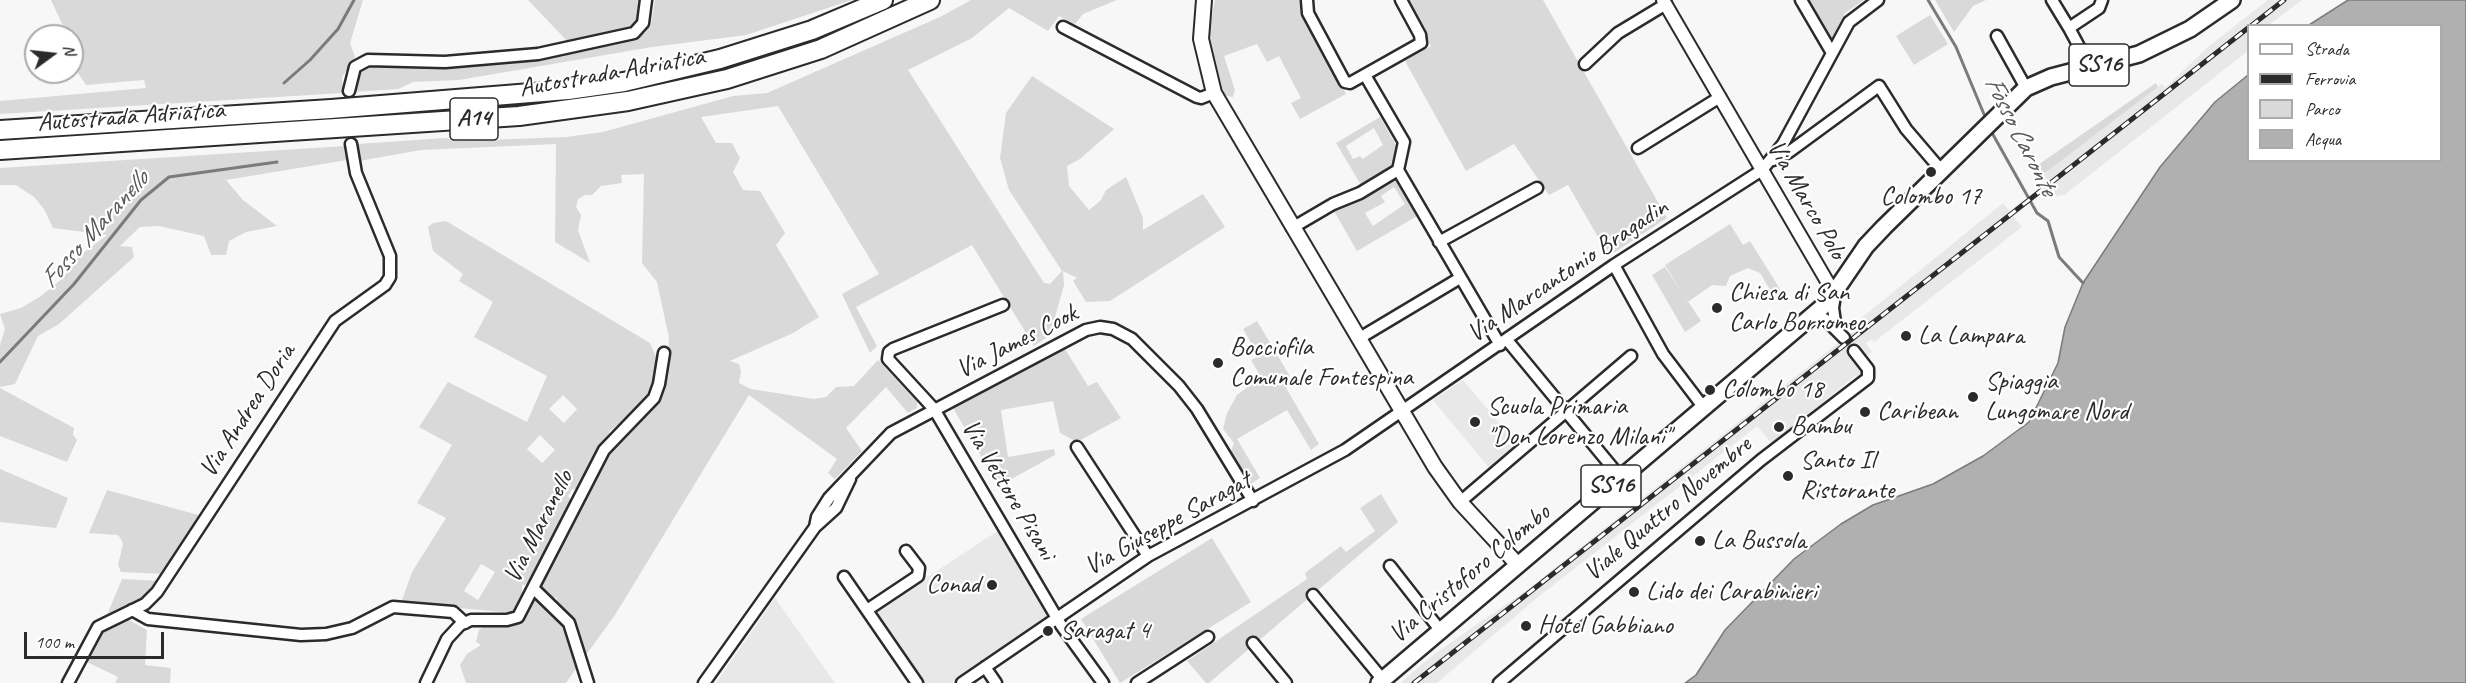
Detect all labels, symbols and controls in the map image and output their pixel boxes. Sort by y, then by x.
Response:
north arrow [24,24,84,84]
legend [2247,24,2442,162]
text: Strada [2305,38,2349,60]
street label: Autostrada Adriatica [517,41,707,105]
text: N [59,42,80,57]
road number: SS16 [2069,44,2129,86]
text: Ferrovia [2305,68,2355,90]
water label: Fosso Caronte [1976,71,2064,201]
street label: Autostrada Adriatica [36,95,226,139]
road number: A14 [450,98,498,140]
text: Parco [2305,98,2340,120]
text: Acqua [2305,128,2341,150]
street label: Via Marco Polo [1759,135,1853,265]
water label: Fosso Maranello [34,165,156,295]
marker: Colombo 17 [1924,165,1938,179]
place label: Colombo 17 [1880,181,1982,213]
street label: Via Marcantonio Bragadin [1462,192,1674,350]
place label: Chiesa di San Carlo Borromeo [1729,277,1865,338]
street label: Via James Cook [951,298,1083,386]
marker: Chiesa di San Carlo Borromeo [1710,301,1724,315]
place label: La Lampara [1918,320,2024,352]
marker: La Lampara [1899,329,1913,343]
place label: Bocciofila Comunale Fontespina [1230,332,1413,394]
street label: Via Andrea Doria [193,338,303,484]
marker: Bocciofila Comunale Fontespina [1211,356,1225,370]
place label: Spiaggia Lungomare Nord [1985,366,2128,428]
place label: Colombo 18 [1722,374,1823,406]
marker: Colombo 18 [1703,383,1717,397]
marker: Spiaggia Lungomare Nord [1966,390,1980,404]
place label: Scuola Primaria "Don Lorenzo Milani" [1487,391,1670,452]
place label: Caribean [1877,396,1958,428]
marker: Caribean [1858,405,1872,419]
place label: Bambu [1791,411,1851,443]
street label: Via Vettore Pisani [954,414,1062,566]
marker: Scuola Primaria "Don Lorenzo Milani" [1468,415,1482,429]
marker: Bambu [1772,420,1786,434]
street label: Viale Quattro Novembre [1578,430,1758,588]
place label: Santo Il Ristorante [1800,445,1894,506]
street label: Via Maranello [497,465,581,589]
street label: Via Giuseppe Saragat [1079,465,1257,583]
road number: SS16 [1581,465,1641,507]
marker: Santo Il Ristorante [1781,469,1795,483]
street label: Via Cristoforo Colombo [1383,498,1557,650]
place label: La Bussola [1712,525,1806,557]
marker: La Bussola [1693,534,1707,548]
place label: Conad [926,569,980,601]
place label: Lido dei Carabinieri [1646,576,1817,608]
marker: Conad [985,578,999,592]
marker: Lido dei Carabinieri [1627,585,1641,599]
place label: Hotel Gabbiano [1538,610,1673,642]
place label: Saragat 4 [1060,615,1150,647]
marker: Hotel Gabbiano [1519,619,1533,633]
scale bar [27,620,166,658]
marker: Saragat 4 [1041,624,1055,638]
text: 100 m [35,631,74,653]

